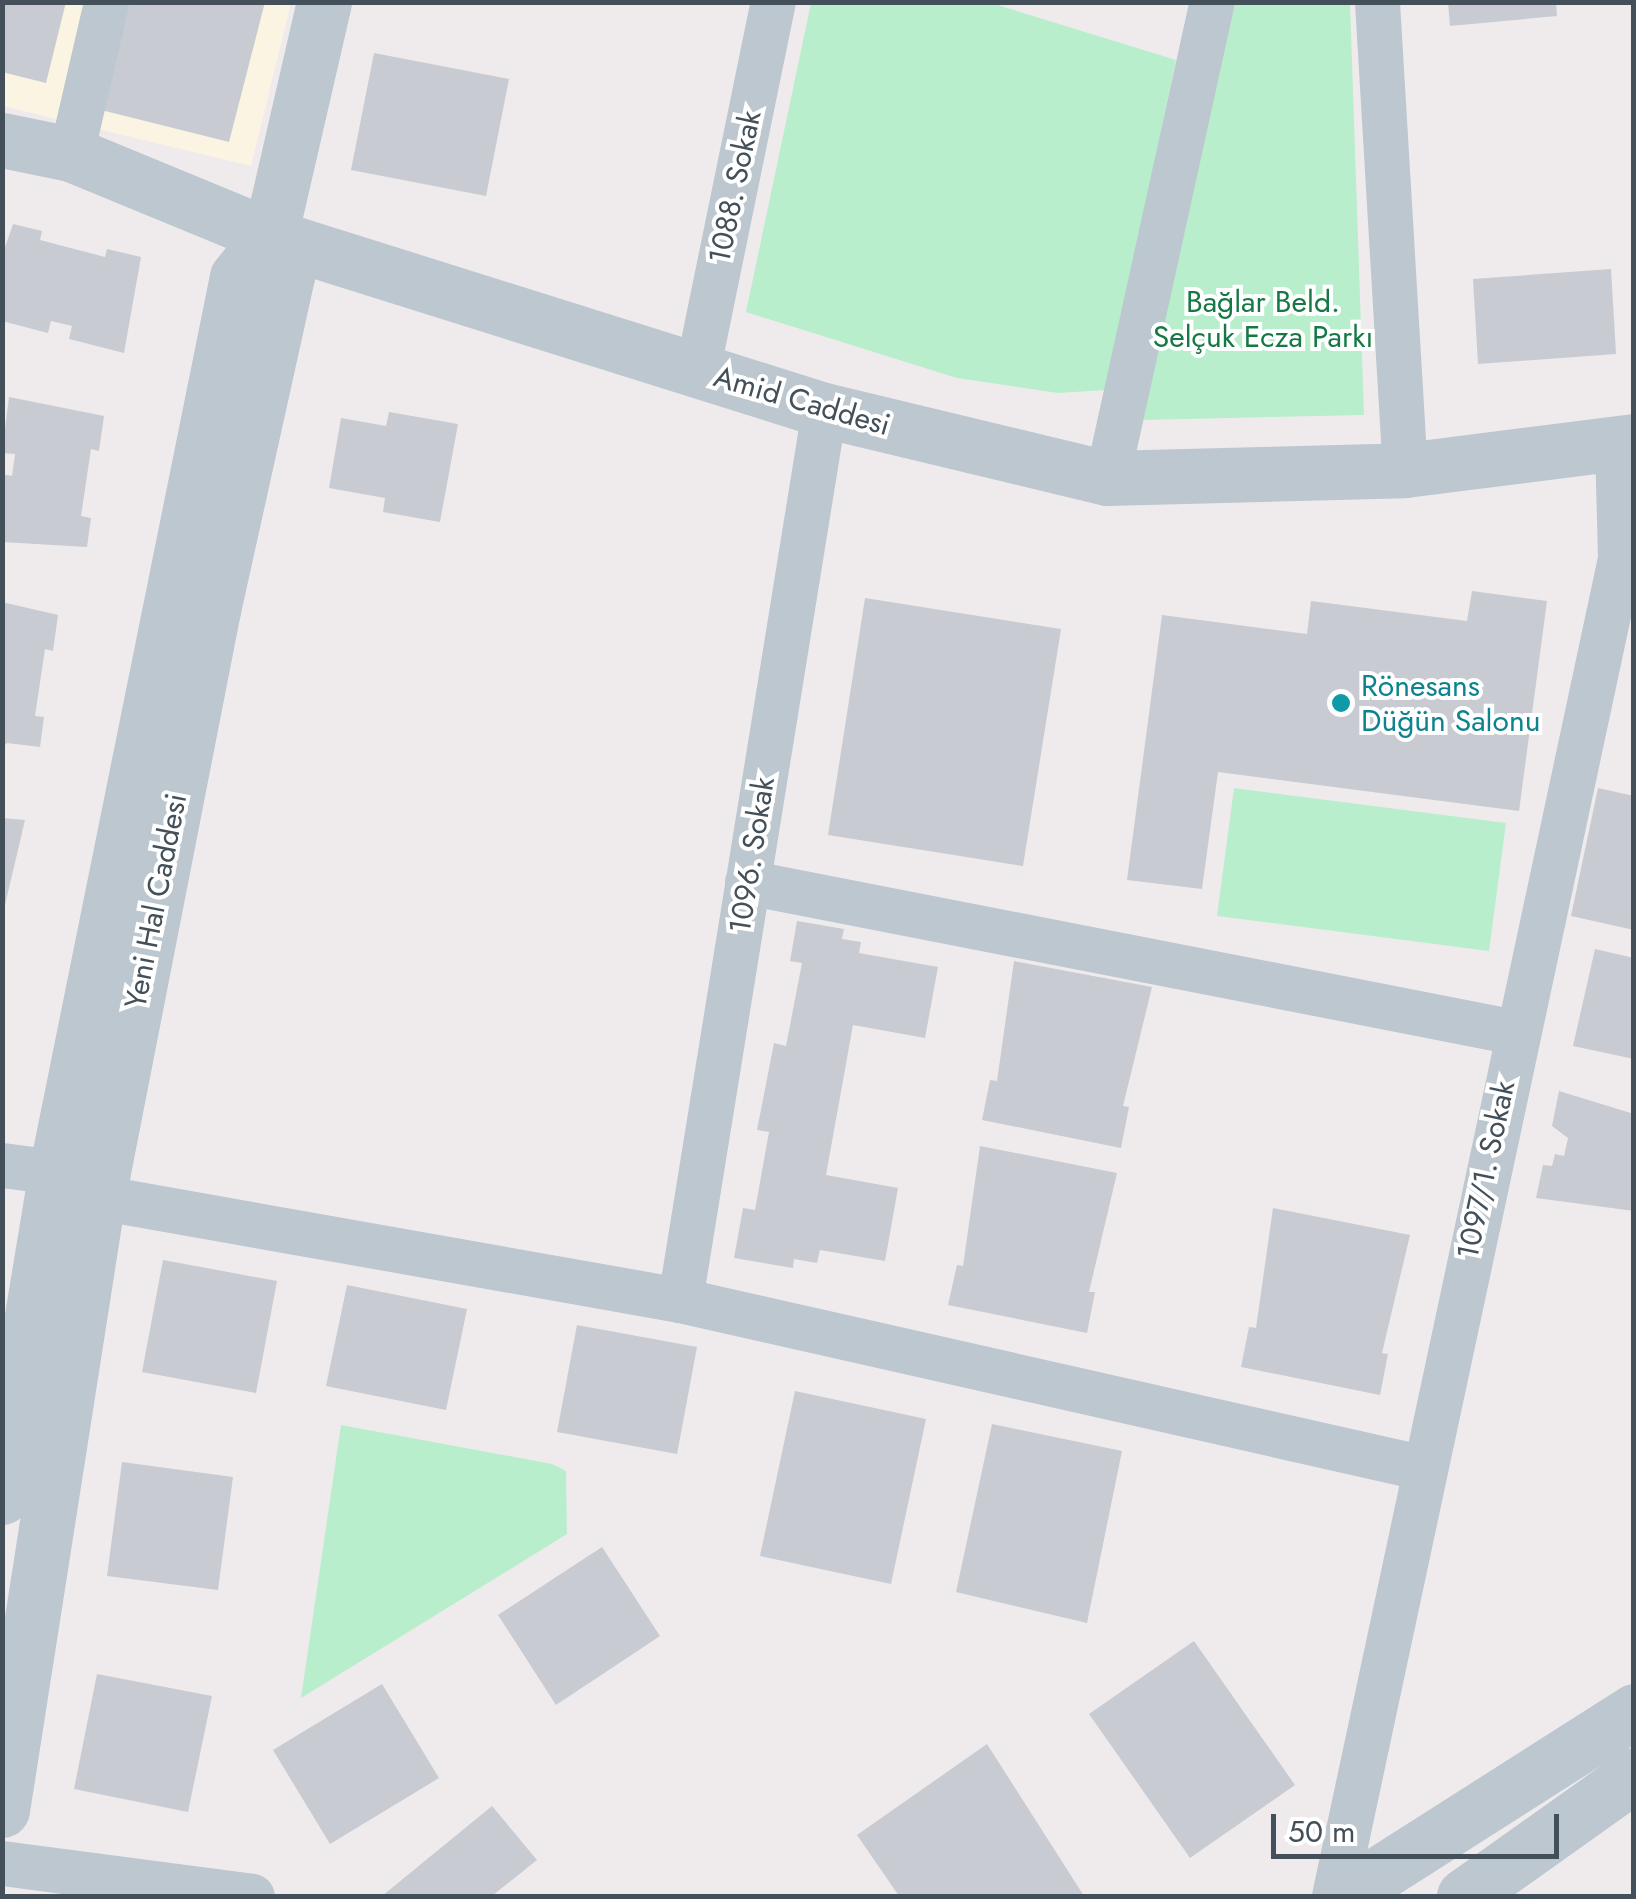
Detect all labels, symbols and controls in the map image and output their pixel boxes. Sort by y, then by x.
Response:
street label: 1088. Sokak [701,107,769,267]
park label: Bağlar Beld. Selçuk Ecza Parkı [1153,284,1373,354]
street label: Amid Caddesi [710,359,894,443]
place label: Rönesans Düğün Salonu [1361,668,1540,738]
marker: Rönesans Düğün Salonu [1330,692,1352,714]
street label: 1096. Sokak [722,774,782,936]
street label: Yeni Hal Caddesi [118,791,194,1011]
street label: 1097/1. Sokak [1450,1078,1522,1262]
scale bar [1276,1794,1564,1856]
text: 50 m [1288,1810,1355,1853]

